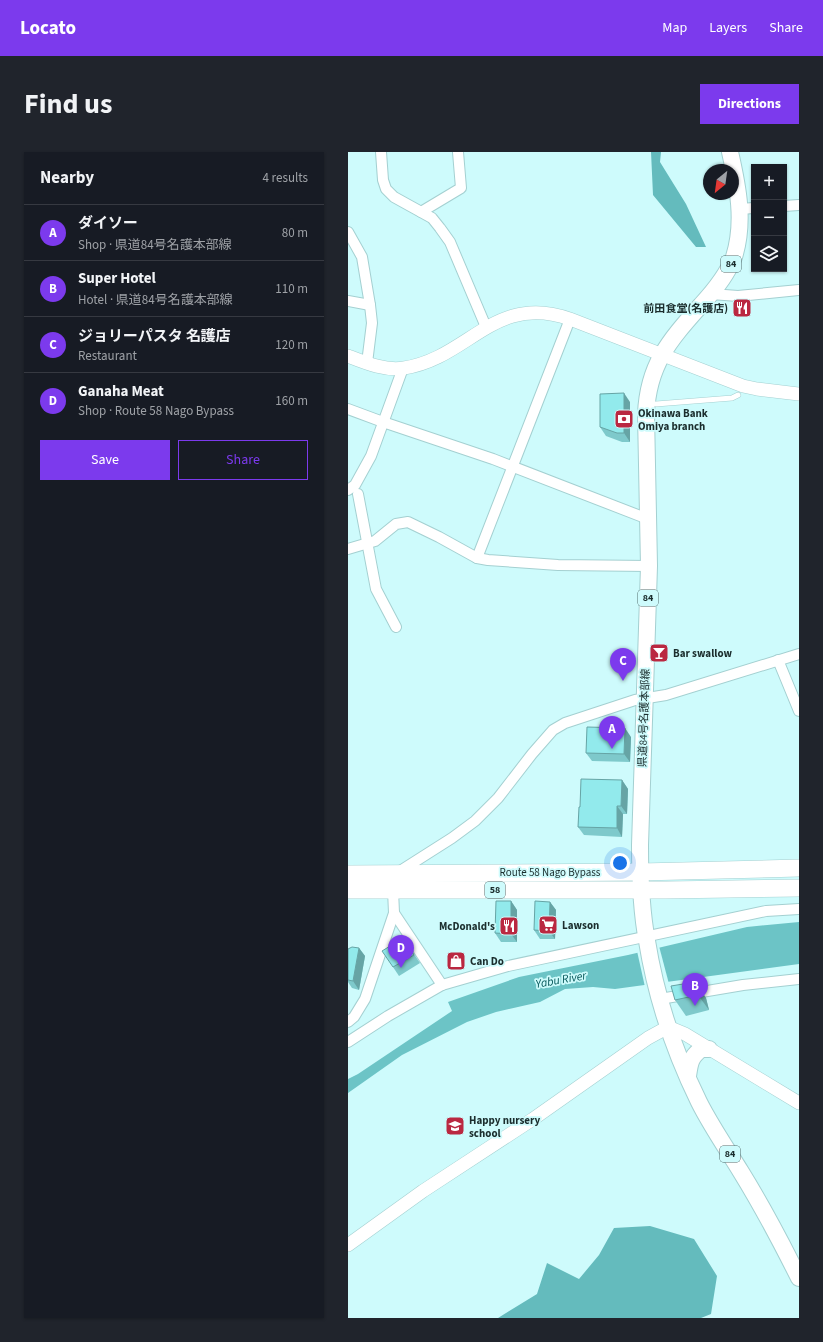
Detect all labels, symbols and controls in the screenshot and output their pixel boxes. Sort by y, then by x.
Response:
text: Locato [20,15,76,42]
text: Map [662,18,687,38]
text: Layers [709,18,747,38]
text: Share [769,18,803,38]
text: Find us [24,84,112,124]
button: Directions [700,84,799,124]
north arrow [703,164,739,200]
map controls [751,164,787,272]
button: + [751,164,787,200]
text: Nearby [40,166,94,190]
text: 4 results [263,169,308,187]
button: − [751,200,787,236]
text: ダイソー [78,213,138,234]
text: A [49,224,57,242]
text: 80 m [282,224,308,242]
text: Shop · 県道84号名護本部線 [78,236,232,254]
button: layers [751,236,787,272]
road number: 84 [721,256,741,272]
text: Super Hotel [78,268,156,289]
text: B [49,280,57,298]
text: 110 m [275,280,308,298]
text: Hotel · 県道84号名護本部線 [78,291,233,309]
restaurant icon: 前田食堂(名護店) [731,297,753,319]
place label: 前田食堂(名護店) [643,301,728,316]
text: ジョリーパスタ 名護店 [78,326,231,347]
text: C [49,336,57,354]
text: 120 m [275,336,308,354]
text: Restaurant [78,347,137,365]
text: Ganaha Meat [78,381,164,402]
text: D [49,392,57,410]
text: 160 m [275,392,308,410]
text: Shop · Route 58 Nago Bypass [78,402,234,420]
place label: Okinawa Bank Omiya branch [638,406,708,434]
bank icon: Okinawa Bank Omiya branch [613,408,635,430]
button: Save [40,440,170,480]
button: Share [178,440,308,480]
road number: 84 [638,590,658,606]
bar icon: Bar swallow [648,642,670,664]
place label: Bar swallow [673,646,732,661]
pin: C [610,648,636,681]
street label: 県道84号名護本部線 [635,668,653,768]
pin: A [599,716,625,749]
your location [610,853,630,873]
street label: Route 58 Nago Bypass [500,865,601,880]
road number: 58 [485,882,505,898]
supermarket icon: Lawson [537,914,559,936]
restaurant icon: McDonald's [498,915,520,937]
place label: Lawson [562,918,599,933]
place label: McDonald's [439,919,495,934]
pin: D [388,935,414,968]
shop icon: Can Do [445,950,467,972]
place label: Can Do [470,954,504,969]
water label: Yabu River [534,967,589,993]
pin: B [682,973,708,1006]
place label: Happy nursery school [469,1113,541,1141]
school or university icon: Happy nursery school [444,1115,466,1137]
road number: 84 [720,1146,740,1162]

